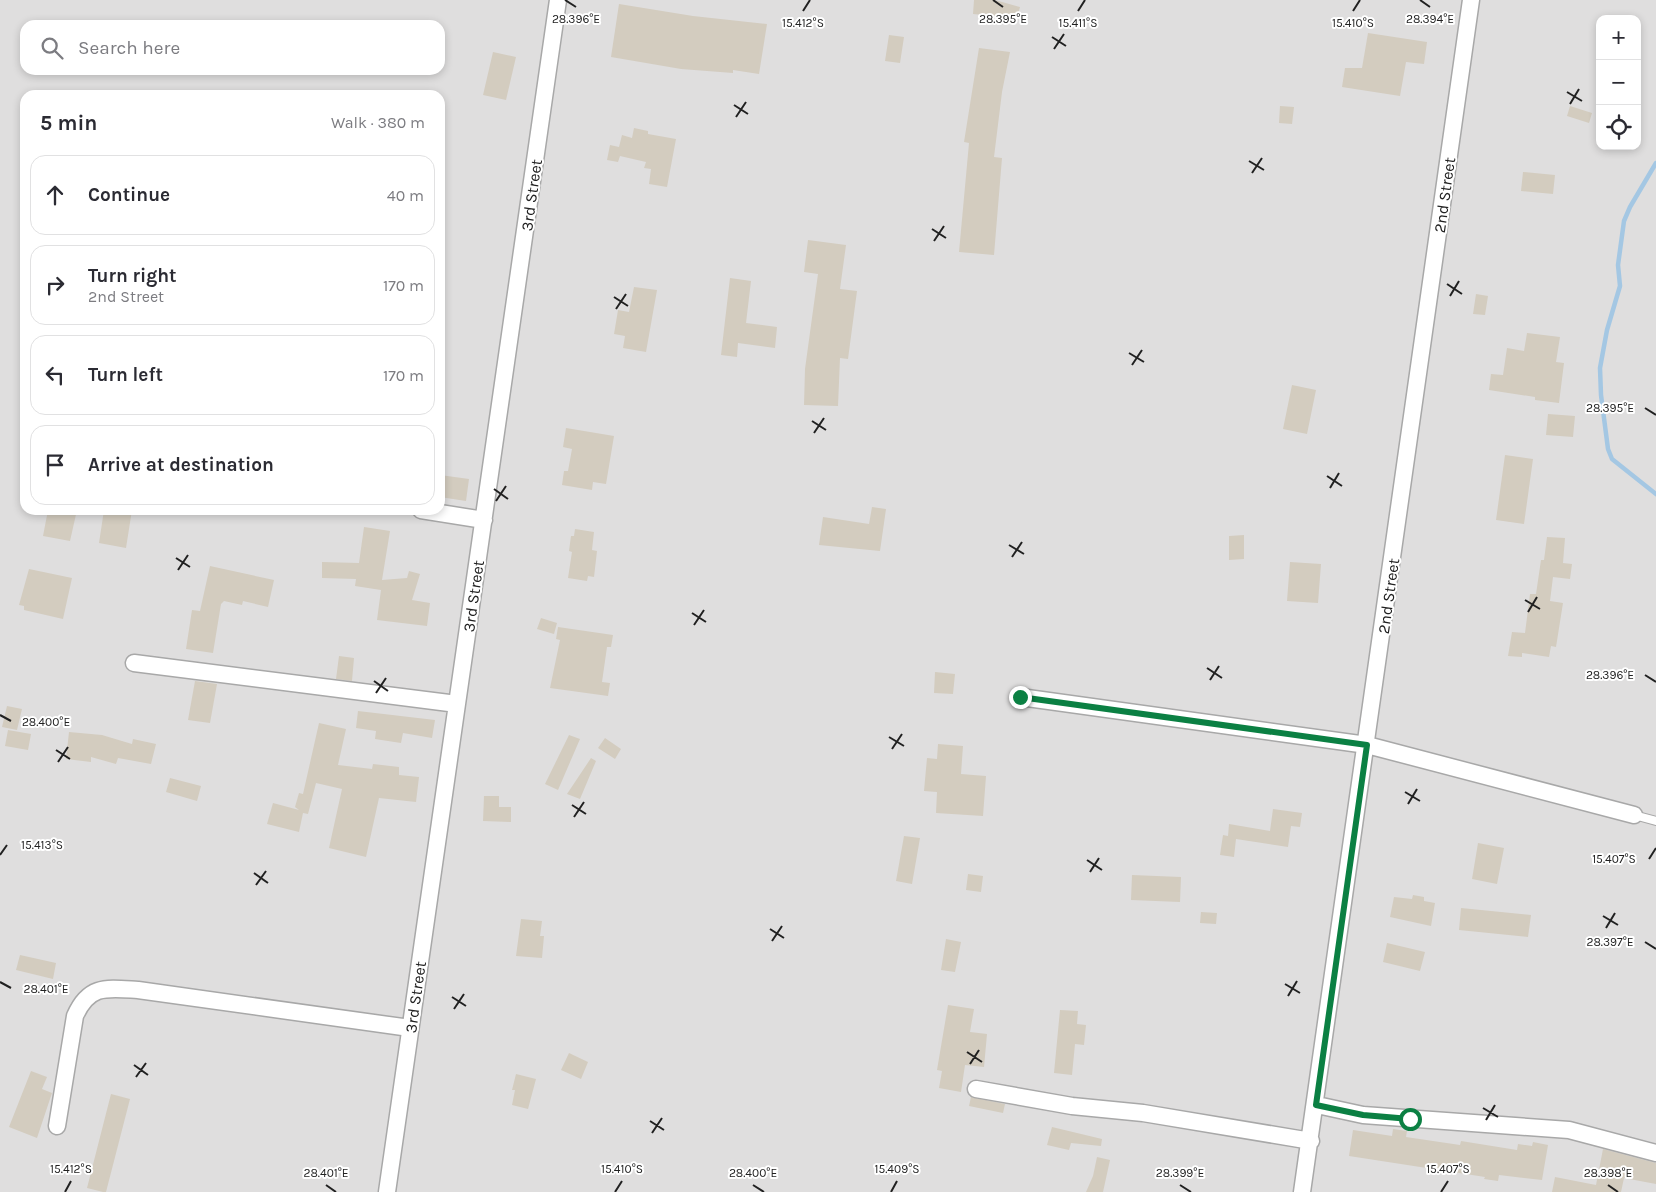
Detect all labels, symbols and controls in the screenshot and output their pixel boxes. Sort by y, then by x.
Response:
text: 28.396°E [552,12,600,26]
text: 28.395°E [979,12,1027,26]
text: 28.394°E [1406,12,1454,26]
map controls [1596,15,1641,150]
button: + [1596,15,1641,60]
text: 15.412°S [782,16,824,30]
text: 15.411°S [1059,16,1097,30]
text: 15.410°S [1332,16,1374,30]
search box [20,20,445,75]
icon: search [38,34,66,62]
text: Search here [78,37,180,59]
button: − [1596,60,1641,105]
button: locate [1596,105,1641,150]
text: 5 min [40,111,97,135]
text: Walk · 380 m [331,113,425,132]
street label: 2nd Street [1430,156,1459,234]
street label: 3rd Street [517,158,546,232]
icon: ahead [41,181,69,209]
text: Continue [88,184,170,206]
text: 40 m [387,186,424,205]
text: Turn right [88,265,177,287]
icon: right [41,271,69,299]
text: 170 m [383,276,424,295]
text: 2nd Street [88,287,164,306]
icon: left [41,361,69,389]
text: Turn left [88,364,163,386]
text: 170 m [383,366,424,385]
text: 28.395°E [1586,401,1634,415]
icon: arrive [41,451,69,479]
text: Arrive at destination [88,454,274,476]
street label: 2nd Street [1374,557,1403,635]
street label: 3rd Street [459,559,488,633]
text: 28.396°E [1586,668,1634,682]
route end [1009,686,1032,709]
text: 28.400°E [22,715,70,729]
text: 15.413°S [21,838,63,852]
text: 15.407°S [1592,852,1636,866]
text: 28.397°E [1587,935,1633,949]
street label: 3rd Street [401,960,430,1034]
text: 28.401°E [23,982,69,996]
route start [1399,1108,1422,1131]
text: 15.412°S [50,1162,92,1176]
text: 15.410°S [601,1162,643,1176]
text: 15.409°S [874,1162,920,1176]
text: 15.407°S [1426,1162,1470,1176]
text: 28.401°E [303,1166,349,1180]
text: 28.400°E [729,1166,777,1180]
text: 28.399°E [1156,1166,1204,1180]
text: 28.398°E [1584,1166,1632,1180]

